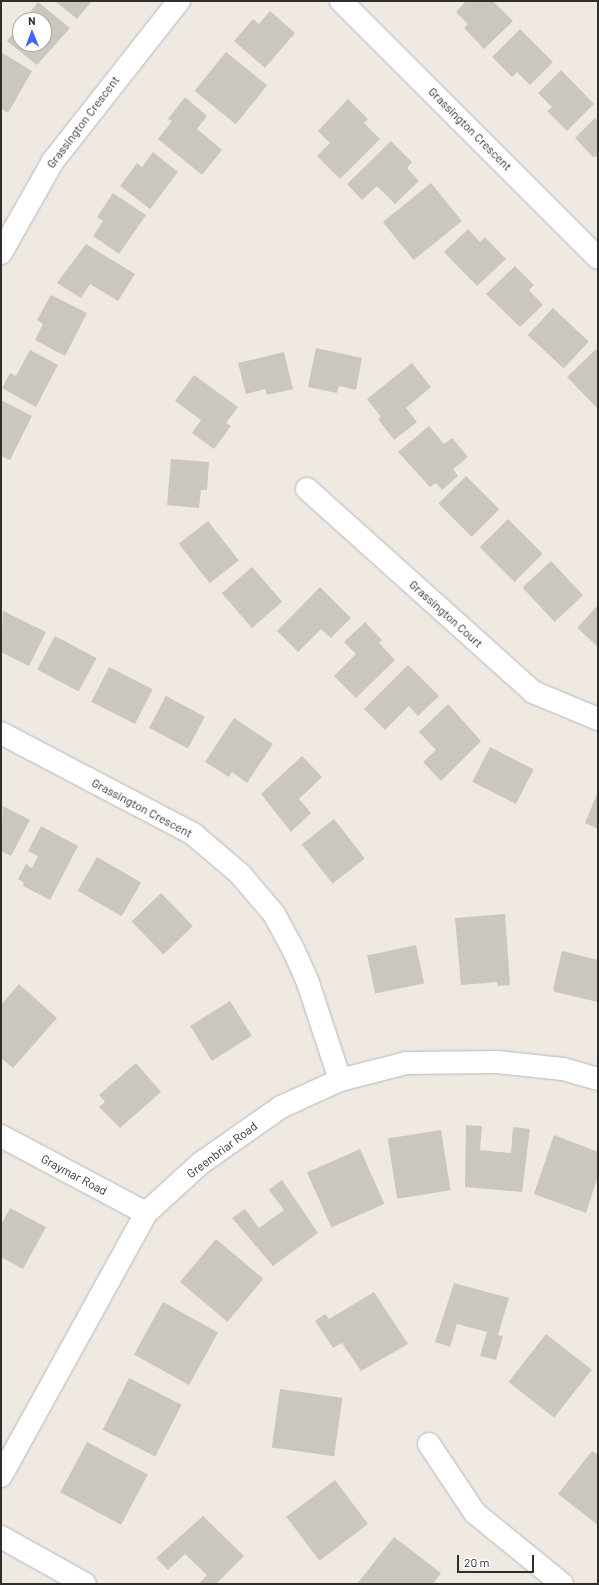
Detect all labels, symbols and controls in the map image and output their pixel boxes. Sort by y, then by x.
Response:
north arrow [12,12,52,52]
text: N [28,14,36,27]
street label: Grassington Crescent [44,73,122,171]
street label: Grassington Crescent [425,84,515,174]
street label: Grassington Court [406,577,486,651]
street label: Grassington Crescent [89,775,195,841]
street label: Greenbriar Road [184,1119,260,1181]
street label: Graymar Road [39,1152,109,1198]
scale bar [459,1547,536,1573]
text: 20 m [464,1555,490,1569]

